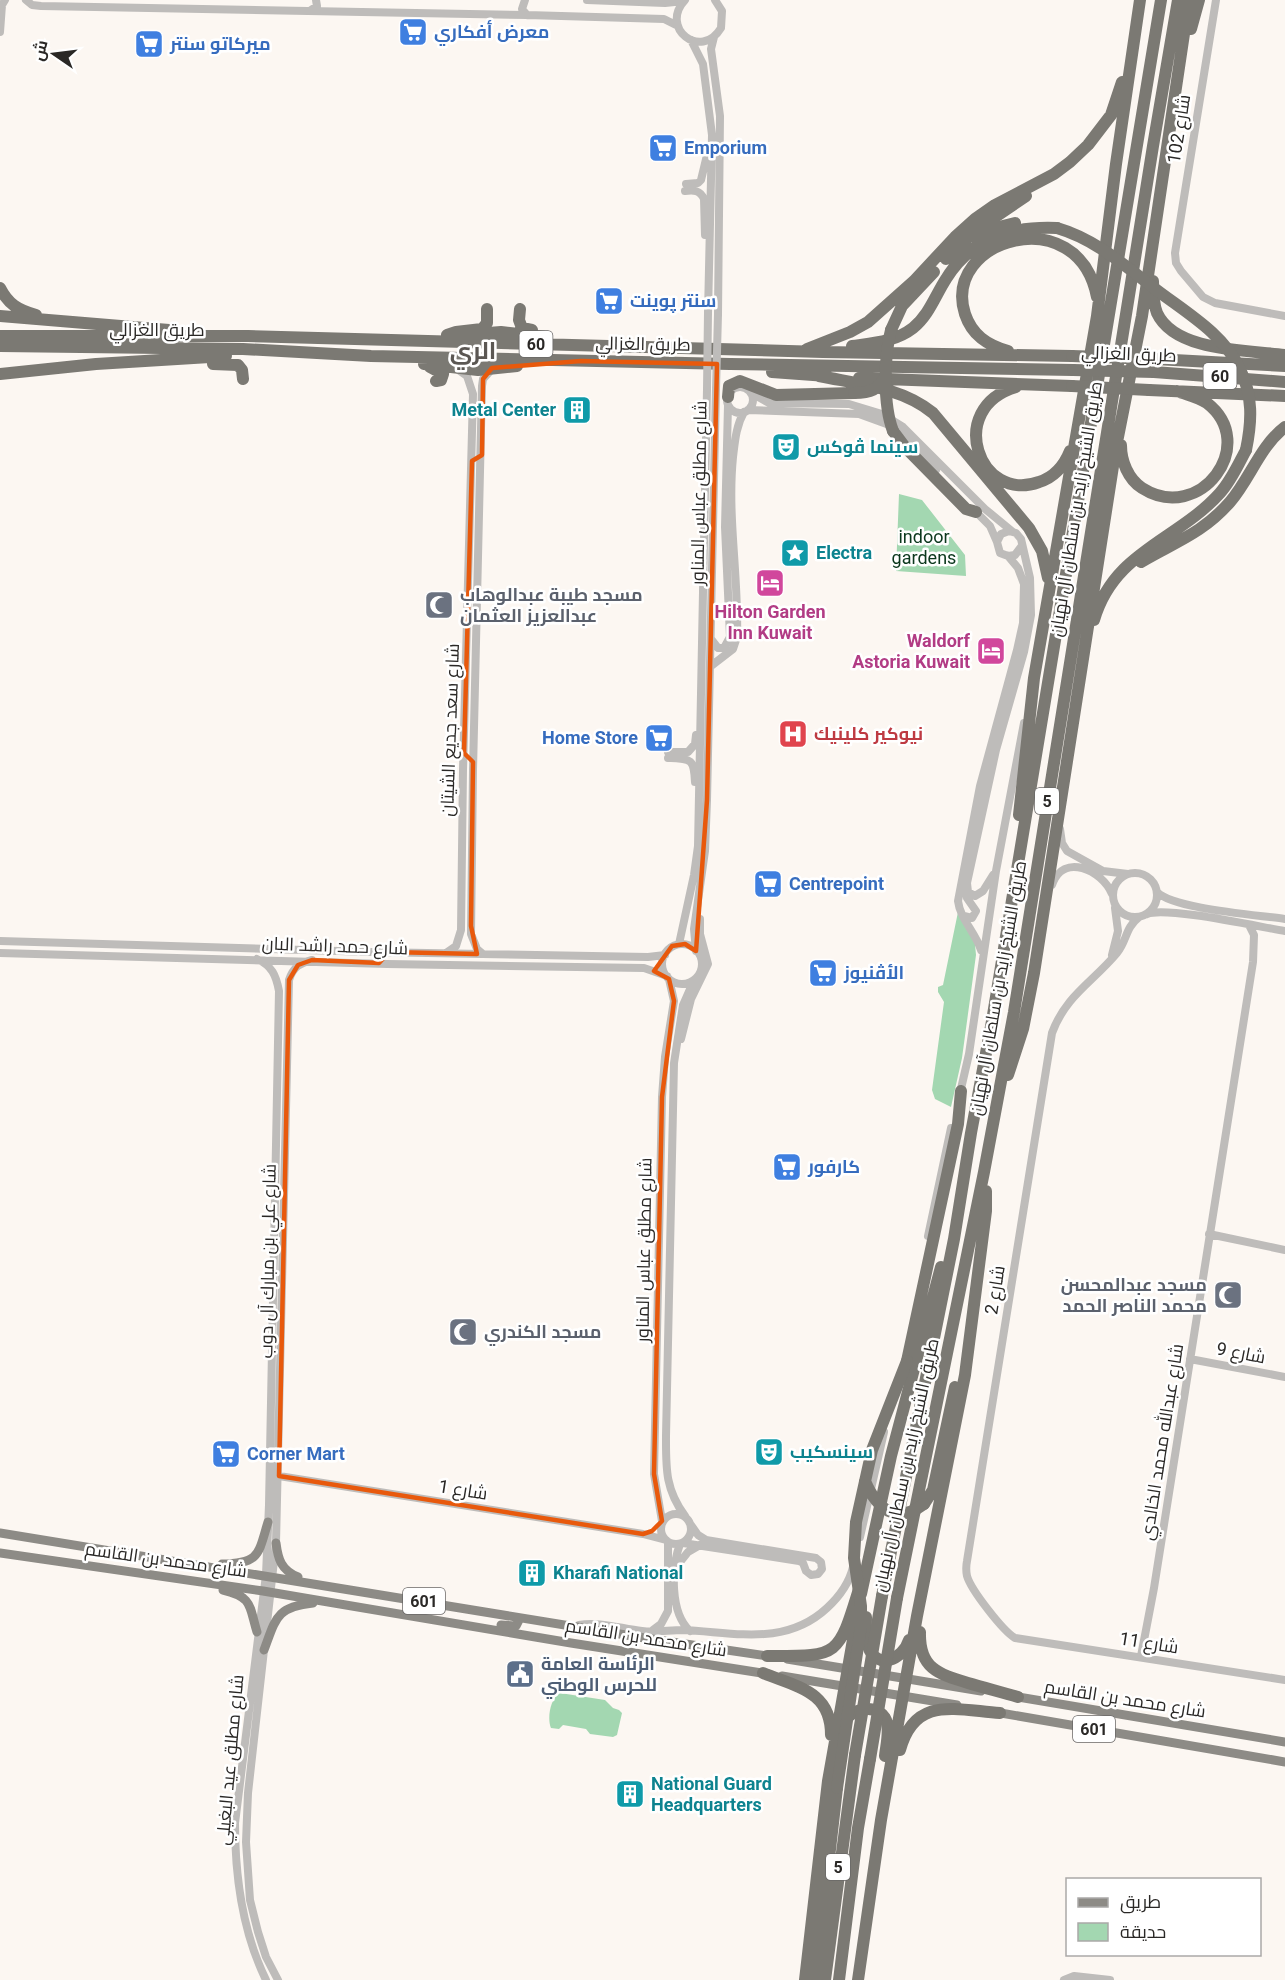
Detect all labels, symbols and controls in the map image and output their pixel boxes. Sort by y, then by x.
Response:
supermarket icon: معرض أفكاري [397,16,429,48]
place label: معرض أفكاري [434,19,549,46]
north arrow [24,24,84,84]
supermarket icon: ميركاتو سنتر [133,28,165,60]
place label: ميركاتو سنتر [169,33,271,55]
text: ش [28,38,52,63]
street label: شارع 102 [1163,93,1196,165]
supermarket icon: Emporium [647,132,679,164]
place label: Emporium [684,137,767,158]
supermarket icon: سنتر پوينت [593,285,625,317]
place label: سنتر پوينت [630,290,716,313]
street label: طريق الغزالي [109,319,205,344]
road number: 60 [520,331,552,357]
street label: طريق الغزالي [595,332,691,359]
district label: الري [450,337,496,370]
street label: طريق الغزالي [1081,341,1177,370]
road number: 60 [1204,363,1236,389]
street label: طريق الشيخ زايد بن سلطان آل نهيان [1045,380,1108,639]
building icon: Metal Center [561,394,593,426]
place label: Metal Center [452,399,556,420]
street label: شارع مطلق عباس المناور [686,400,713,587]
theatre icon: سينما ڤوكس [770,431,802,463]
place label: سينما ڤوكس [807,436,918,458]
park label: indoor gardens [892,526,956,568]
place icon: Electra [779,537,811,569]
place label: Electra [816,542,872,563]
hotel icon: Hilton Garden Inn Kuwait [754,567,786,599]
place label: مسجد طيبة عبدالوهاب عبدالعزيز العثمان [460,584,643,627]
mosque icon: مسجد طيبة عبدالوهاب عبدالعزيز العثمان [423,589,455,621]
place label: Hilton Garden Inn Kuwait [714,601,826,643]
place label: Waldorf Astoria Kuwait [852,630,971,672]
hotel icon: Waldorf Astoria Kuwait [975,635,1007,667]
street label: شارع سعد جديع الشيتان [436,643,465,817]
hospital icon: نيوكير كلينيك [777,718,809,750]
supermarket icon: Home Store [643,722,675,754]
place label: نيوكير كلينيك [814,723,923,745]
place label: Home Store [542,727,638,748]
road number: 5 [1035,788,1059,814]
street label: طريق الشيخ زايد بن سلطان آل نهيان [965,859,1032,1117]
supermarket icon: Centrepoint [752,868,784,900]
place label: Centrepoint [789,873,884,894]
street label: شارع حمد راشد البان [261,932,409,961]
supermarket icon: الأڤنيوز [807,957,839,989]
place label: الأڤنيوز [843,962,904,984]
supermarket icon: كارفور [771,1151,803,1183]
place label: كارفور [807,1156,860,1178]
street label: شارع مطلق عباس المناور [631,1157,658,1344]
street label: شارع علي بن مبارك آل دوب [255,1163,284,1359]
street label: شارع 2 [980,1264,1011,1316]
place label: مسجد عبدالمحسن محمد الناصر الحمد [1061,1274,1207,1317]
mosque icon: مسجد عبدالمحسن محمد الناصر الحمد [1212,1279,1244,1311]
mosque icon: مسجد الكندري [447,1316,479,1348]
place label: مسجد الكندري [484,1321,601,1346]
street label: طريق الشيخ زايد بن سلطان آل نهيان [868,1336,945,1594]
street label: شارع 9 [1214,1337,1267,1369]
street label: شارع عبدالله محمد الخالدي [1135,1342,1191,1542]
theatre icon: سينسكيب [753,1436,785,1468]
supermarket icon: Corner Mart [210,1438,242,1470]
place label: سينسكيب [790,1441,873,1462]
place label: Corner Mart [247,1443,345,1464]
street label: شارع 1 [437,1475,489,1506]
street label: شارع محمد بن القاسم [84,1538,248,1583]
building icon: Kharafi National [516,1557,548,1589]
place label: Kharafi National [553,1562,683,1583]
road number: 601 [403,1588,445,1614]
street label: شارع محمد بن القاسم [564,1614,728,1663]
street label: شارع 11 [1118,1627,1180,1660]
place label: الرئاسة العامة للحرس الوطني [541,1653,657,1700]
public building icon: الرئاسة العامة للحرس الوطني [504,1658,536,1690]
street label: شارع مطلق عيد البغيلي [212,1674,251,1847]
street label: شارع محمد بن القاسم [1043,1675,1207,1724]
road number: 601 [1073,1716,1115,1742]
place label: National Guard Headquarters [651,1773,772,1815]
building icon: National Guard Headquarters [614,1778,646,1810]
road number: 5 [826,1854,850,1880]
legend [1066,1878,1261,1956]
text: طريق [1120,1891,1161,1914]
text: حديقة [1120,1921,1166,1942]

